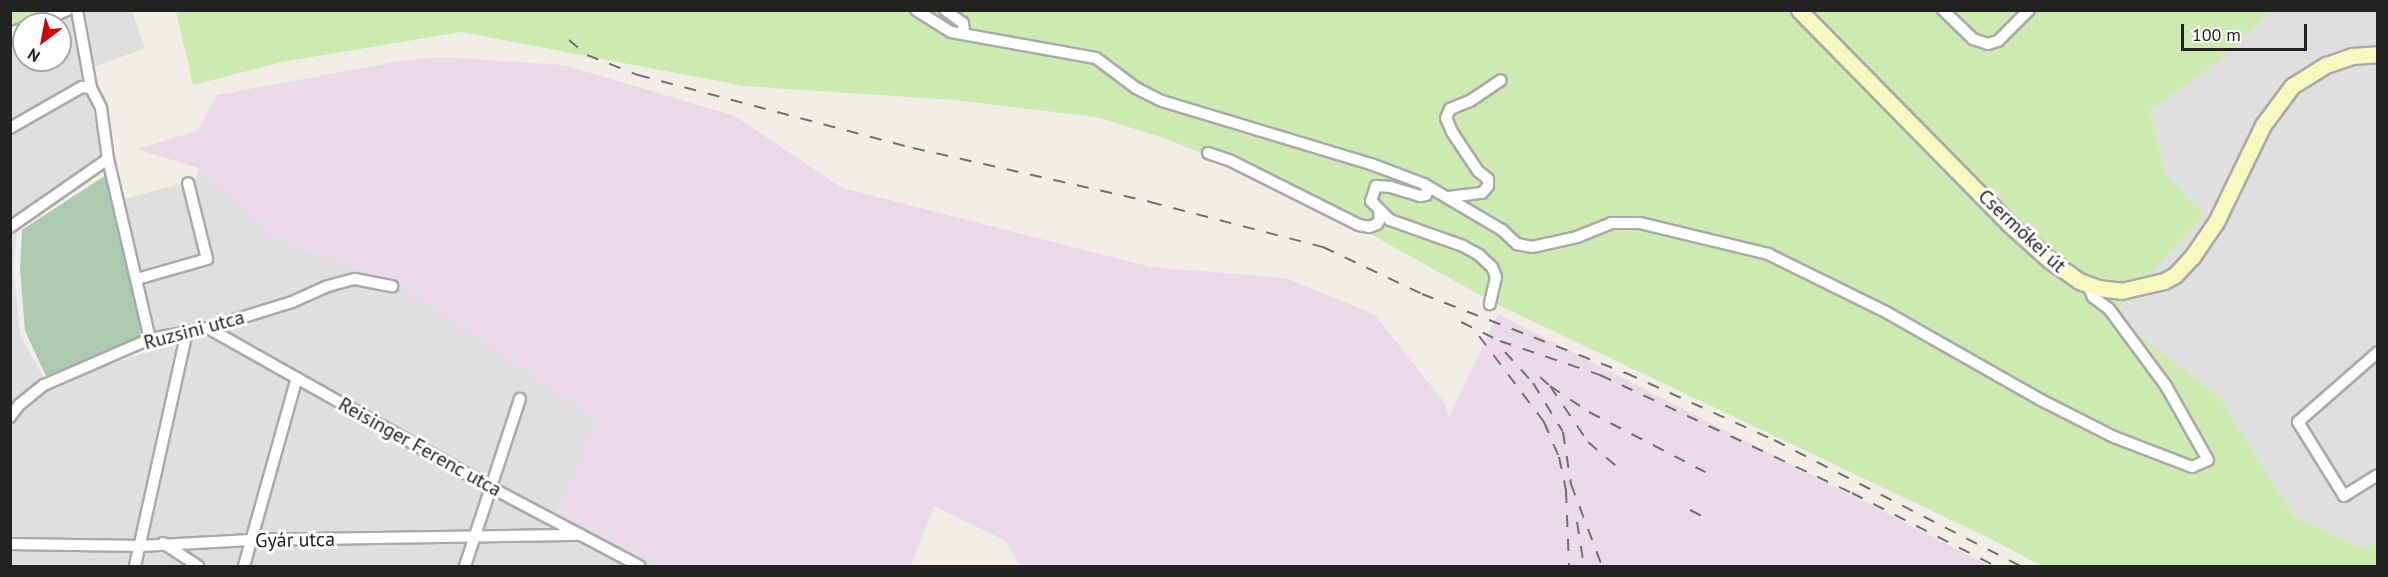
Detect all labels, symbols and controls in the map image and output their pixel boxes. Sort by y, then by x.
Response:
north arrow [12,12,72,72]
scale bar [2184,12,2310,50]
text: 100 m [2192,23,2241,46]
text: N [24,44,43,67]
street label: Csermőkei út [1973,184,2071,278]
street label: Ruzsini utca [141,305,247,355]
street label: Reisinger Ferenc utca [334,392,506,502]
street label: Gyár utca [255,527,335,553]

